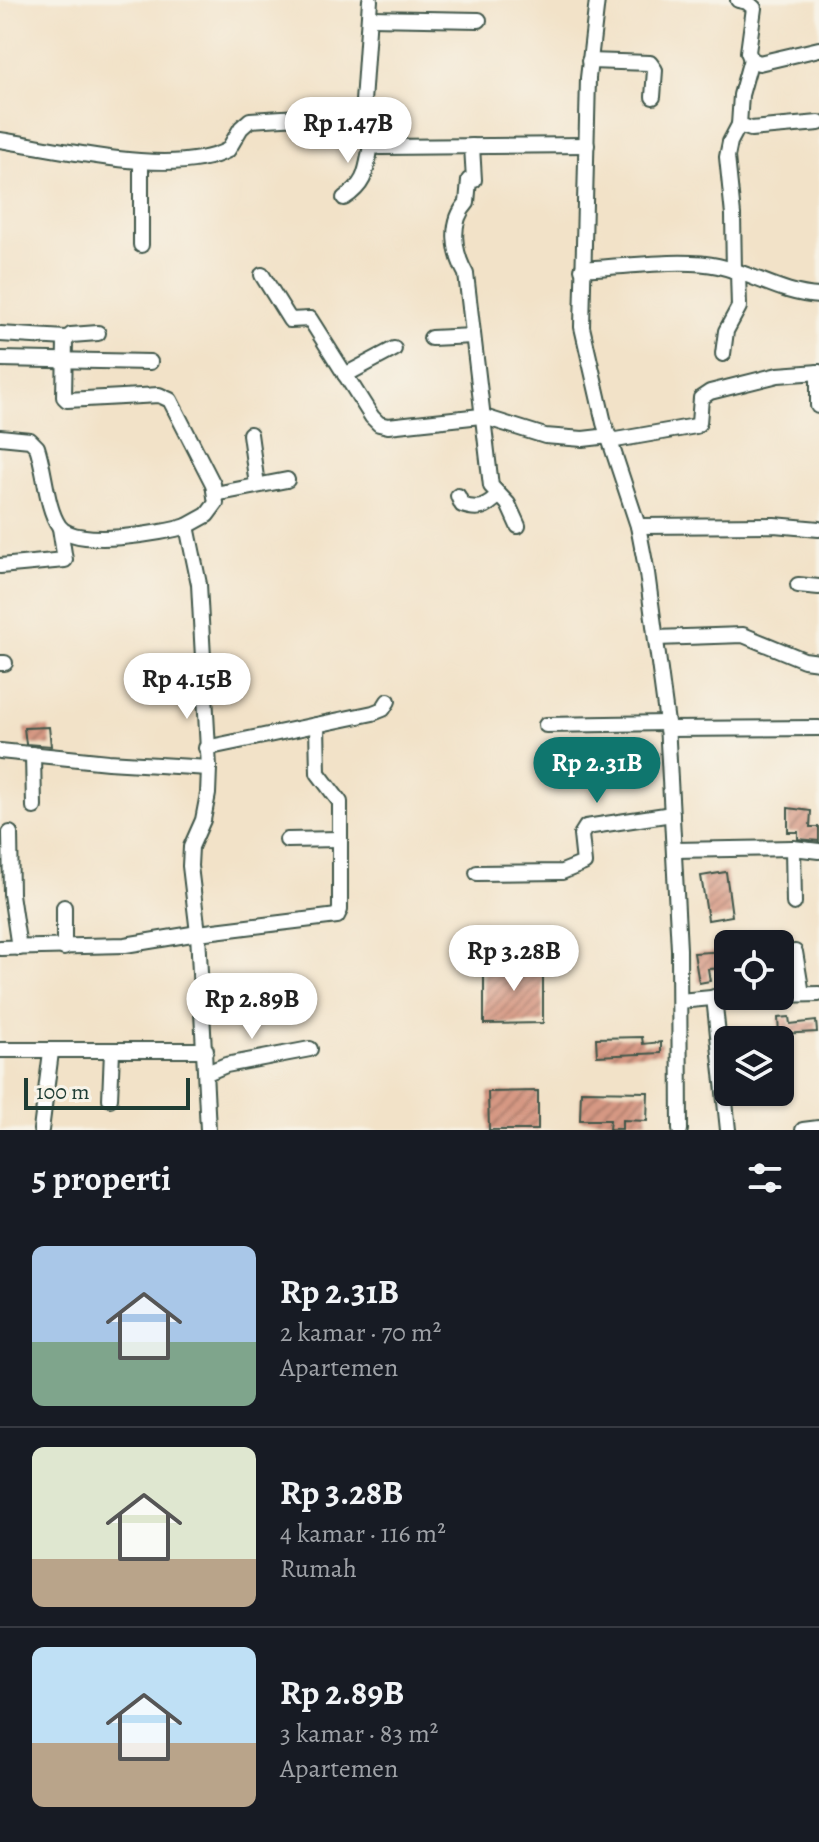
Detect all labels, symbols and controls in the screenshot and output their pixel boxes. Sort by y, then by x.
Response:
pin: Rp 1.47B [265,97,431,165]
text: Rp 1.47B [303,105,393,140]
pin: Rp 4.15B [104,653,270,721]
text: Rp 4.15B [142,661,232,696]
pin: Rp 2.31B [514,737,680,805]
text: Rp 2.31B [551,745,643,780]
pin: Rp 3.28B [431,925,597,993]
map controls [714,930,794,1106]
button: locate [714,930,794,1010]
text: Rp 3.28B [467,933,561,968]
pin: Rp 2.89B [169,973,335,1041]
text: Rp 2.89B [204,981,300,1016]
button: layers [714,1026,794,1106]
scale bar [24,1074,190,1110]
text: 100 m [36,1077,90,1107]
text: 5 properti [32,1155,171,1202]
icon: filters [743,1156,787,1200]
text: Rp 2.31B [280,1268,399,1315]
icon: home [96,1278,192,1374]
text: 2 kamar · 70 m² [280,1315,441,1350]
text: Apartemen [280,1350,398,1385]
text: Rp 3.28B [280,1469,403,1516]
icon: home [96,1479,192,1575]
text: 4 kamar · 116 m² [280,1516,446,1551]
text: Rumah [280,1551,357,1586]
text: Rp 2.89B [280,1669,404,1716]
icon: home [96,1679,192,1775]
text: 3 kamar · 83 m² [280,1716,438,1751]
text: Apartemen [280,1751,398,1786]

